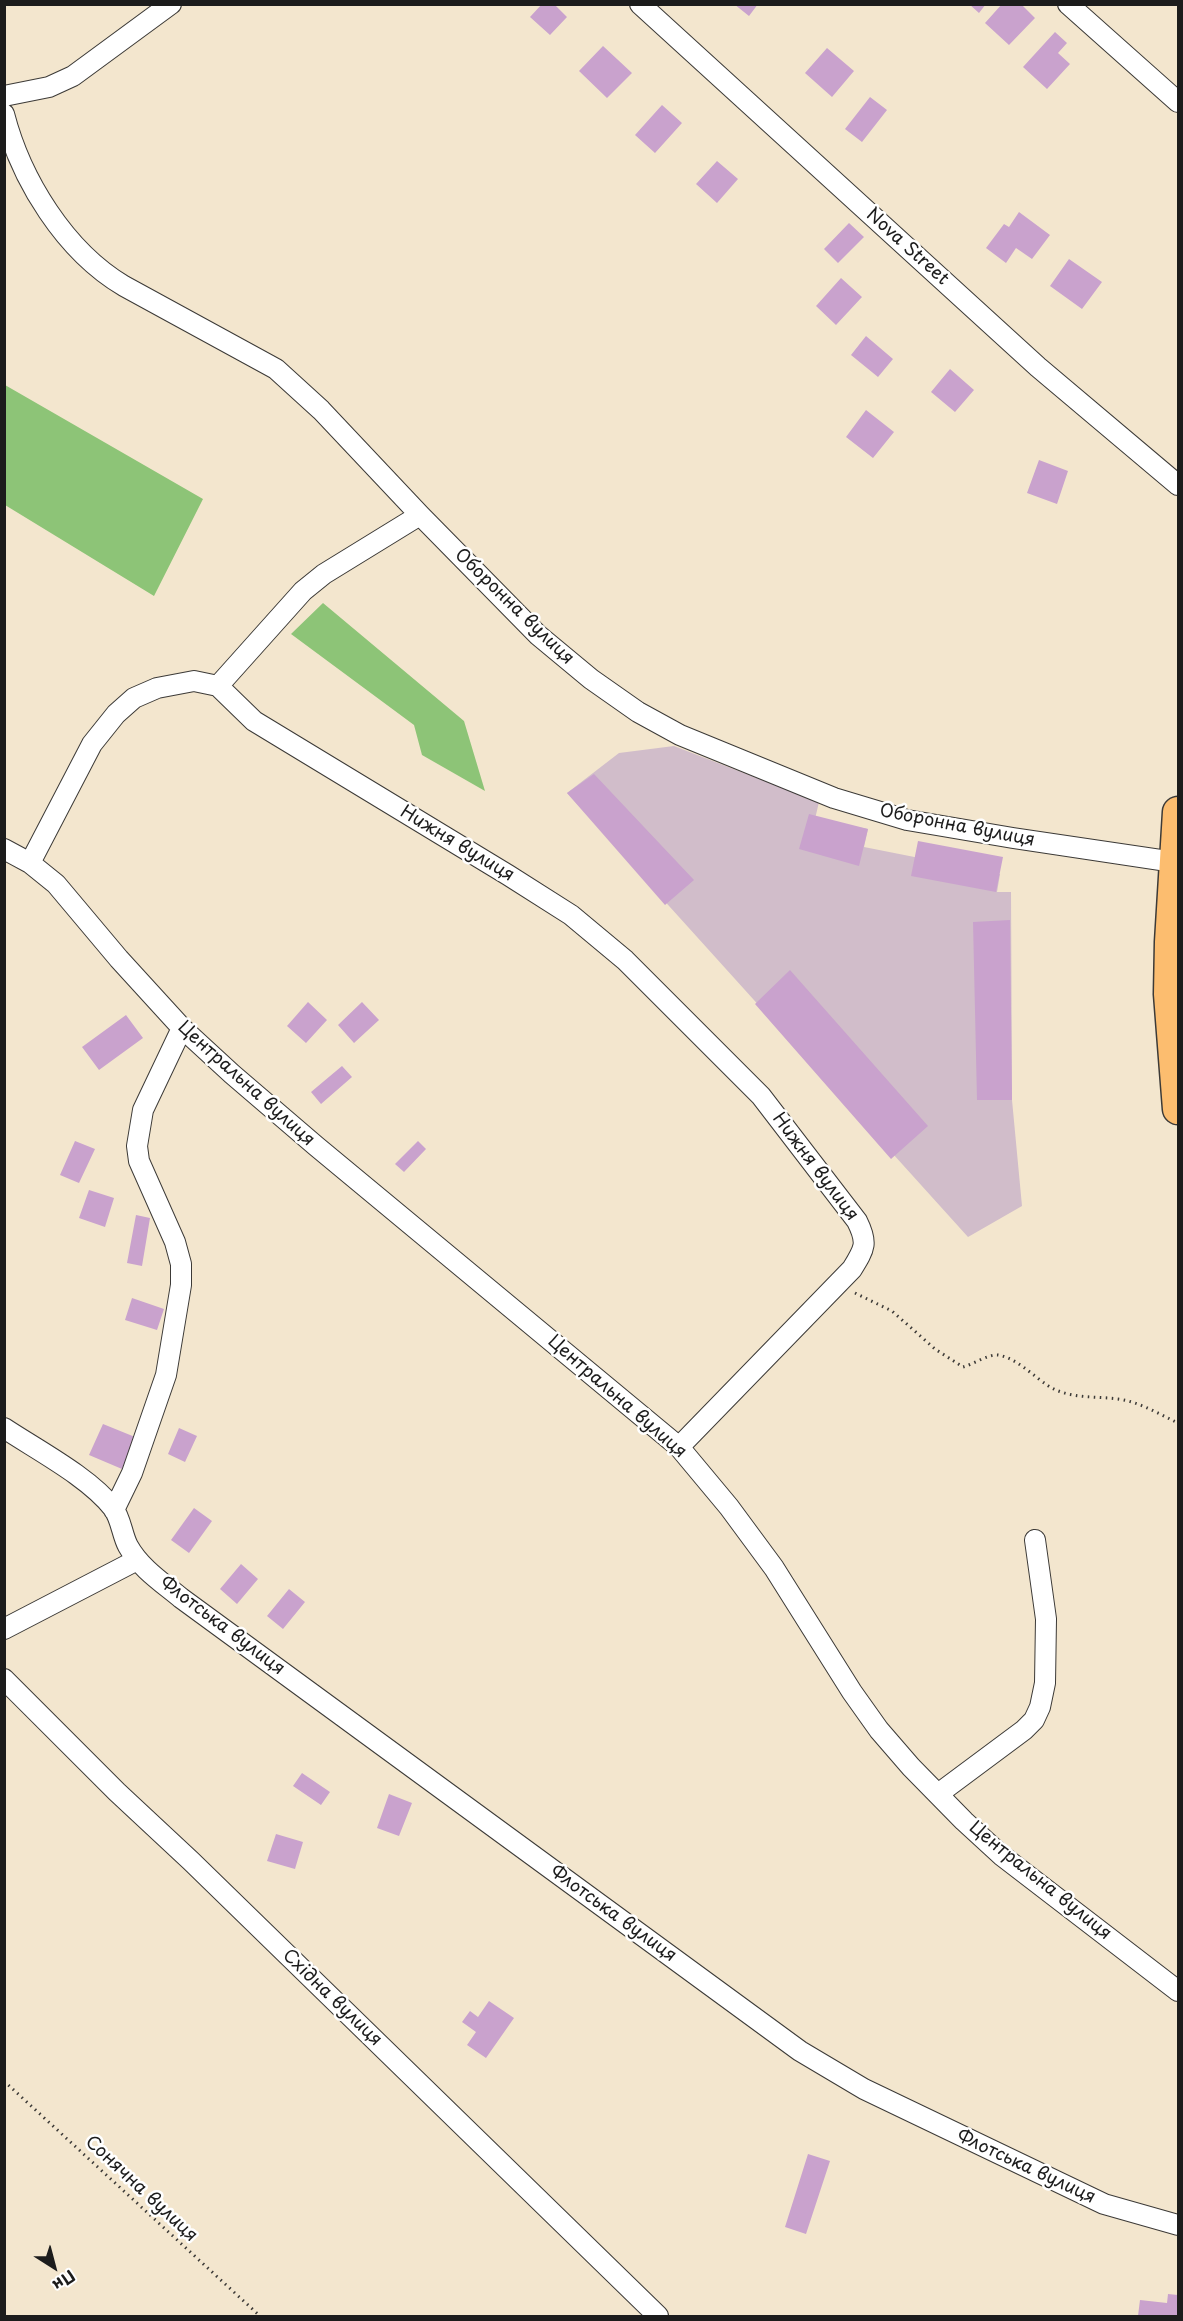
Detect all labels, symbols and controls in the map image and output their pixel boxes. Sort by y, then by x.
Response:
street label: Nova Street [861,204,953,290]
street label: Оборонна вулиця [450,544,578,670]
street label: Оборонна вулиця [878,800,1036,852]
street label: Нижня вулиця [396,801,518,887]
street label: Центральна вулиця [173,1017,319,1151]
street label: Нижня вулиця [767,1109,863,1225]
street label: Центральна вулиця [543,1331,691,1463]
street label: Флотська вулиця [155,1572,289,1680]
street label: Центральна вулиця [965,1817,1115,1945]
street label: Флотська вулиця [546,1861,680,1967]
street label: Східна вулиця [278,1945,386,2051]
street label: Флотська вулиця [953,2125,1099,2209]
street label: Сонячна вулиця [80,2131,202,2247]
north arrow [24,2237,84,2297]
text: Пн [48,2265,81,2298]

